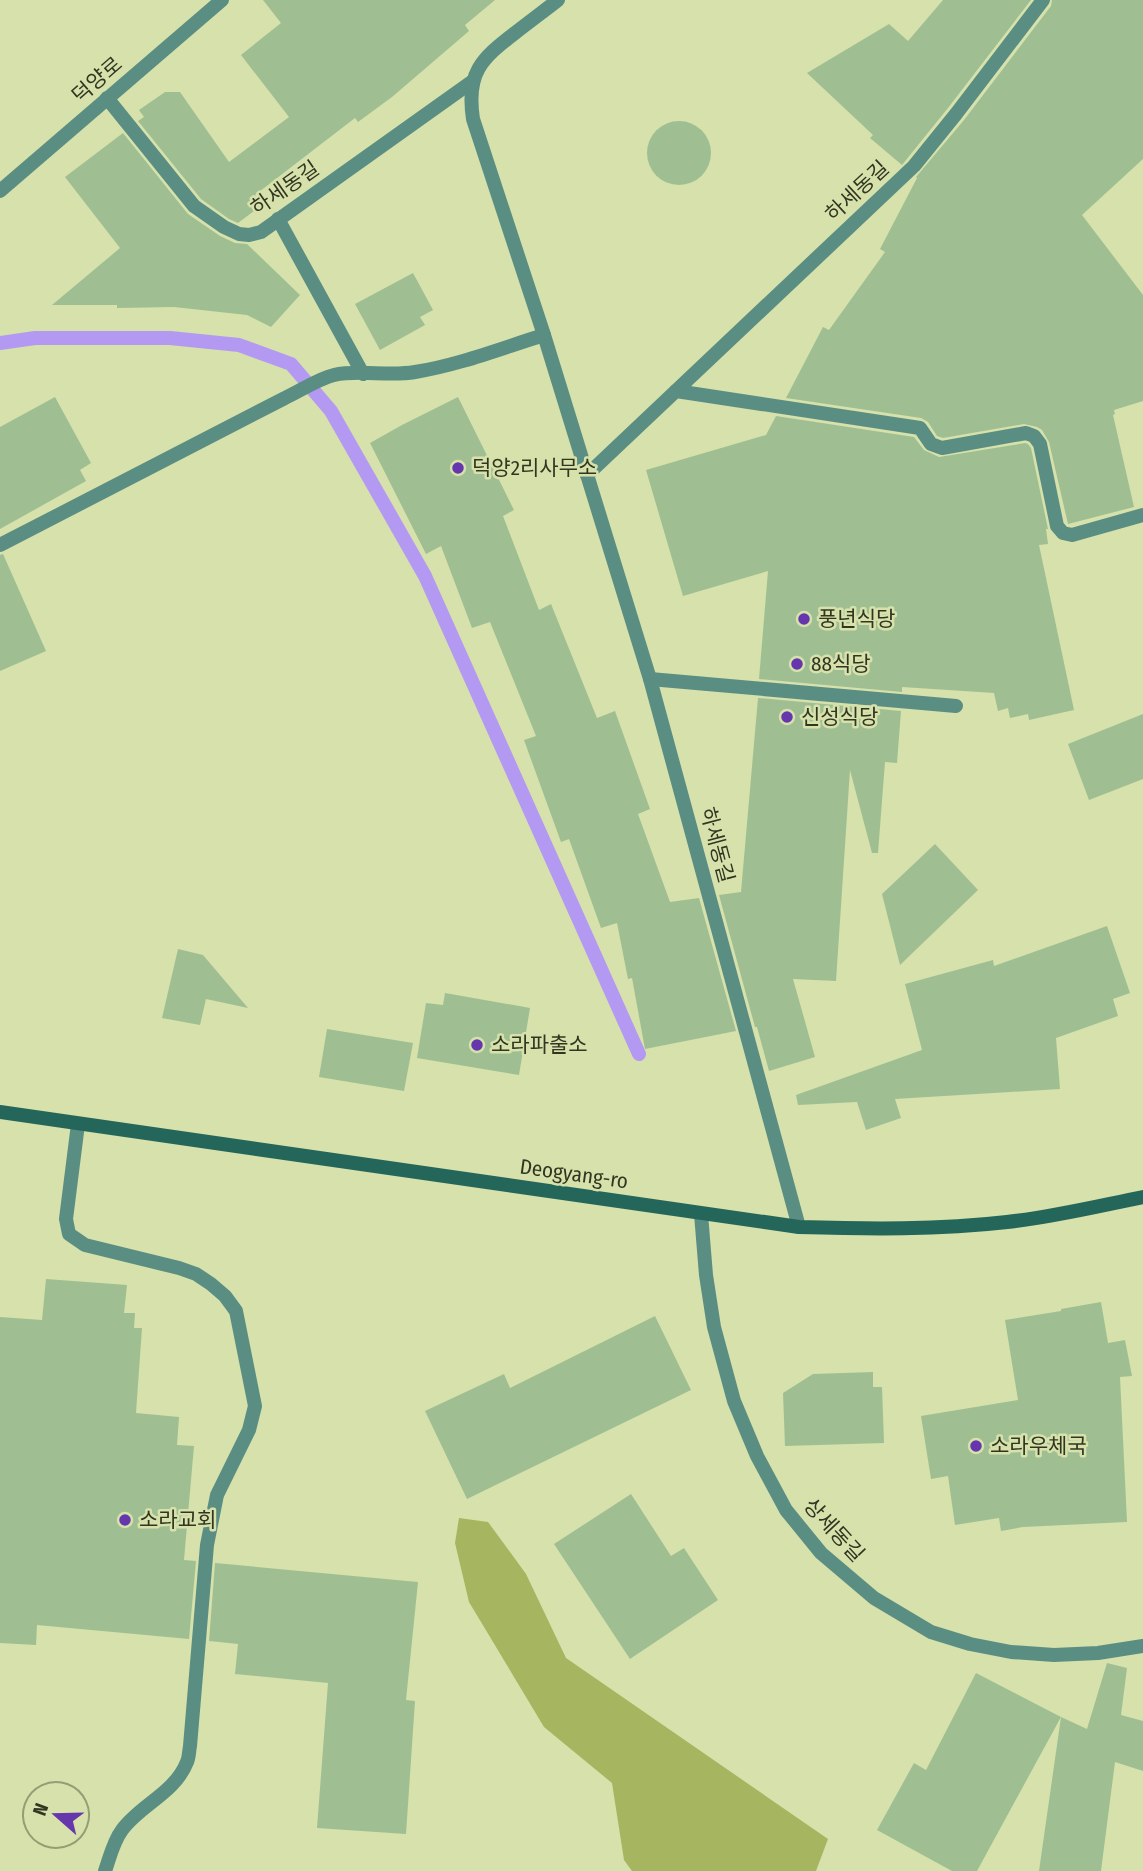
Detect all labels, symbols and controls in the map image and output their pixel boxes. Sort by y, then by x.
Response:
street label: 덕양로 [67,51,127,109]
street label: 하세동길 [246,155,324,221]
street label: 하세동길 [820,155,894,227]
place label: 덕양2리사무소 [472,455,597,481]
marker: 덕양2리사무소 [450,460,466,476]
place label: 풍년식당 [818,606,895,632]
marker: 풍년식당 [796,611,812,627]
place label: 88식당 [811,651,871,677]
marker: 88식당 [789,656,805,672]
place label: 신성식당 [801,704,878,730]
marker: 신성식당 [779,709,795,725]
street label: 하세동길 [694,804,740,886]
place label: 소라파출소 [491,1032,588,1058]
marker: 소라파출소 [469,1037,485,1053]
street label: Deogyang-ro [518,1154,630,1194]
place label: 소라우체국 [990,1433,1087,1459]
marker: 소라우체국 [968,1438,984,1454]
street label: 상세동길 [798,1493,870,1567]
place label: 소라교회 [139,1507,216,1533]
marker: 소라교회 [117,1512,133,1528]
north arrow [21,1780,91,1850]
text: N [28,1800,53,1819]

